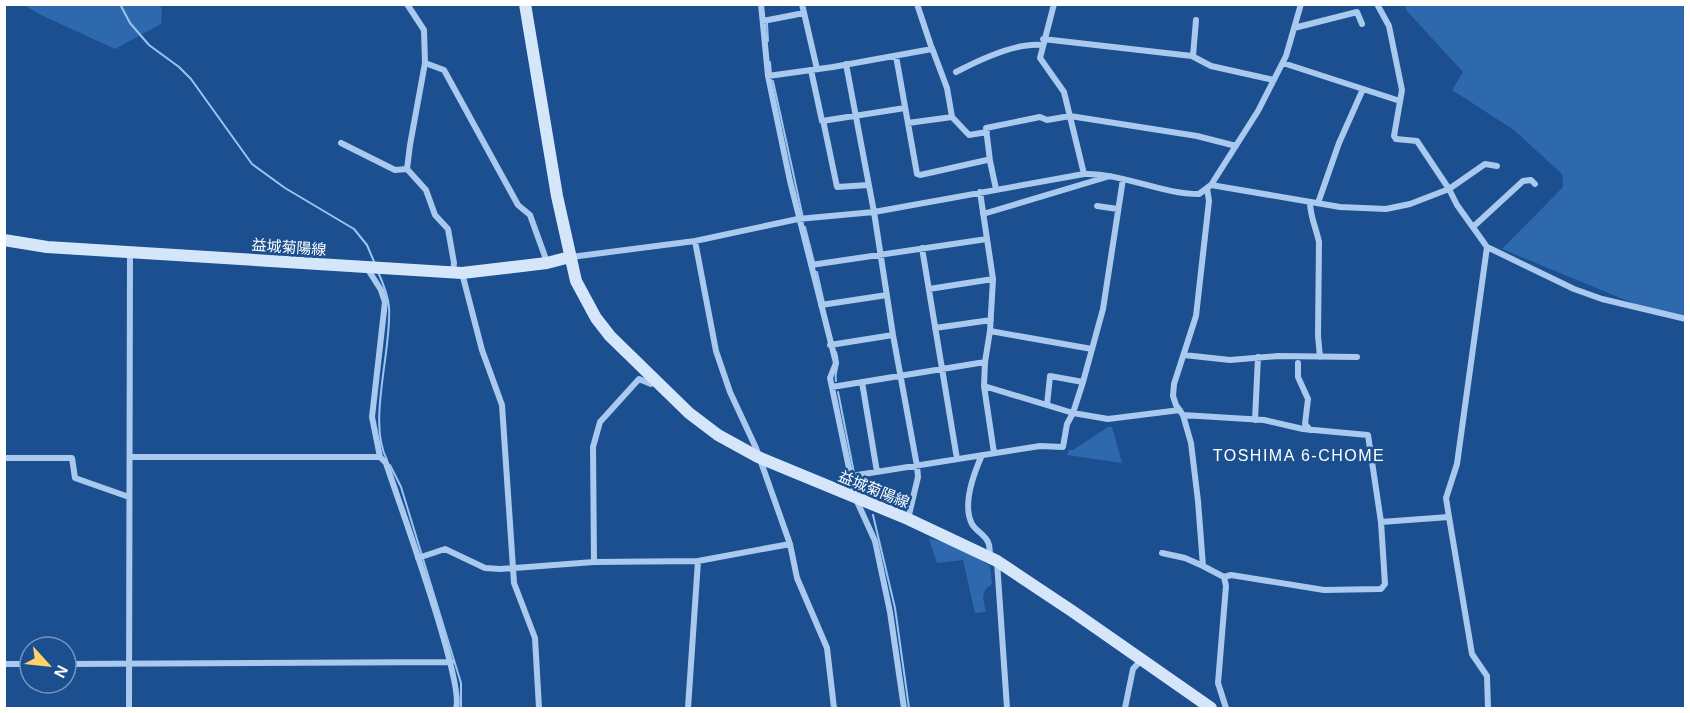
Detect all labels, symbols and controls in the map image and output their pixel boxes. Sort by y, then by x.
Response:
street label: 益城菊陽線 [251,236,327,258]
district label: TOSHIMA 6-CHOME [1213,447,1385,464]
street label: 益城菊陽線 [836,467,912,511]
north arrow [18,635,78,695]
text: N [51,663,71,681]

